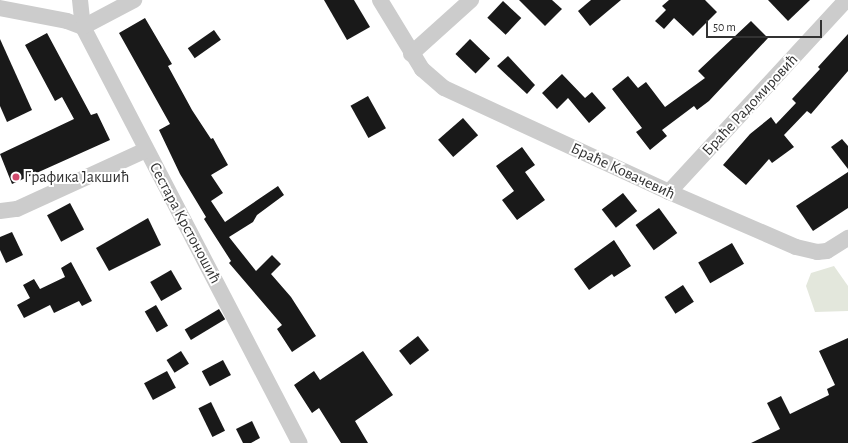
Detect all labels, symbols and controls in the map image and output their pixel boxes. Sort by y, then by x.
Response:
scale bar [708,12,824,38]
text: 50 m [713,21,736,33]
street label: Браће Радомировић [698,50,802,160]
street label: Браће Ковачевић [568,138,678,204]
street label: Сестара Крстоношић [145,159,225,287]
place label: Графика Јакшић [24,167,129,187]
marker: Графика Јакшић [11,172,21,182]

